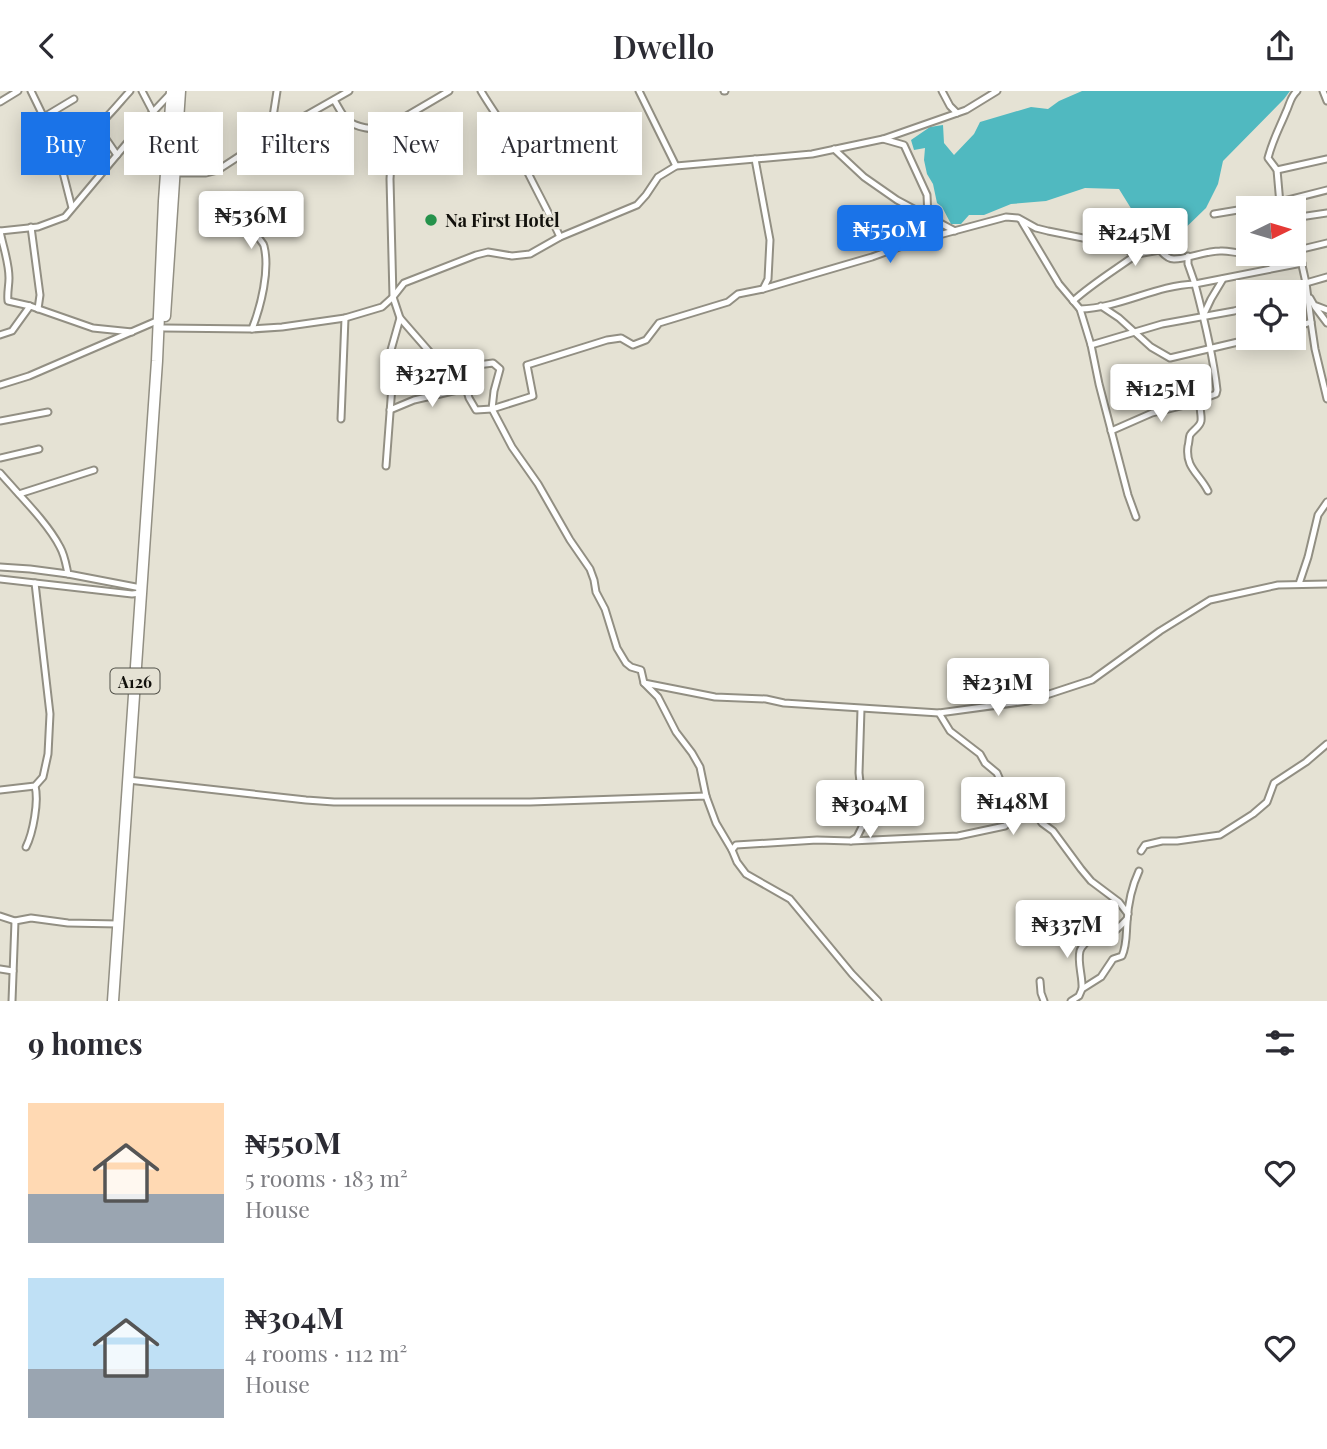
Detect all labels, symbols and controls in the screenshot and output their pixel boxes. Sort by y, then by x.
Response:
text: Dwello [613,24,714,67]
icon: back [28,27,66,65]
icon: share [1261,27,1299,65]
chip: Buy [21,112,110,175]
chip: Rent [124,112,223,175]
chip: Filters [237,112,354,175]
chip: New [368,112,463,175]
chip: Apartment [477,112,642,175]
pin: ₦536M [202,191,300,251]
north arrow [1236,196,1306,266]
map controls [1236,196,1306,350]
text: ₦536M [215,198,287,229]
pin: ₦550M [841,205,939,265]
place label: Na First Hotel [445,208,560,232]
pin: ₦245M [1086,209,1184,268]
marker: Na First Hotel [423,212,439,228]
text: ₦550M [853,212,927,243]
text: ₦245M [1099,215,1171,246]
button: locate [1236,280,1306,350]
pin: ₦327M [383,349,481,409]
text: ₦327M [396,356,468,387]
pin: ₦125M [1112,365,1210,424]
text: ₦125M [1126,371,1196,402]
pin: ₦231M [949,659,1047,718]
text: ₦231M [963,665,1033,696]
road number: A126 [110,669,160,694]
pin: ₦148M [964,777,1062,837]
pin: ₦304M [821,781,919,840]
text: ₦148M [977,784,1049,815]
text: ₦304M [832,787,908,818]
pin: ₦337M [1018,901,1116,960]
text: ₦337M [1032,907,1102,938]
text: 9 homes [28,1023,143,1063]
icon: filters [1261,1024,1299,1062]
text: ₦550M [245,1122,341,1162]
icon: home [84,1131,168,1215]
icon: heart [1261,1154,1299,1192]
text: 5 rooms · 183 m² [245,1162,408,1193]
text: House [245,1193,310,1224]
text: ₦304M [245,1297,344,1337]
icon: home [84,1306,168,1390]
icon: heart [1261,1329,1299,1367]
text: 4 rooms · 112 m² [245,1337,407,1368]
text: House [245,1368,310,1399]

